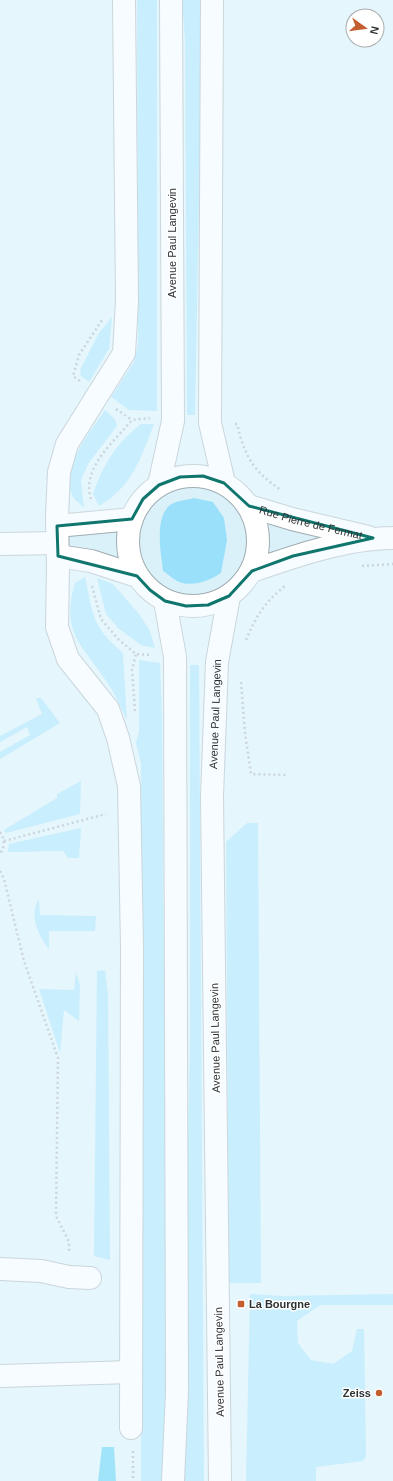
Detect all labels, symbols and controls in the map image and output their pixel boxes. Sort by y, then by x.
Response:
north arrow [345,8,385,48]
text: N [368,25,381,36]
street label: Avenue Paul Langevin [166,188,178,298]
street label: Rue Pierre de Fermat [258,503,363,541]
street label: Avenue Paul Langevin [207,659,223,769]
street label: Avenue Paul Langevin [208,983,222,1093]
place label: La Bourgne [249,1298,310,1310]
marker: La Bourgne [236,1299,246,1309]
street label: Avenue Paul Langevin [212,1307,226,1417]
place label: Zeiss [343,1387,371,1399]
marker: Zeiss [374,1388,384,1398]

